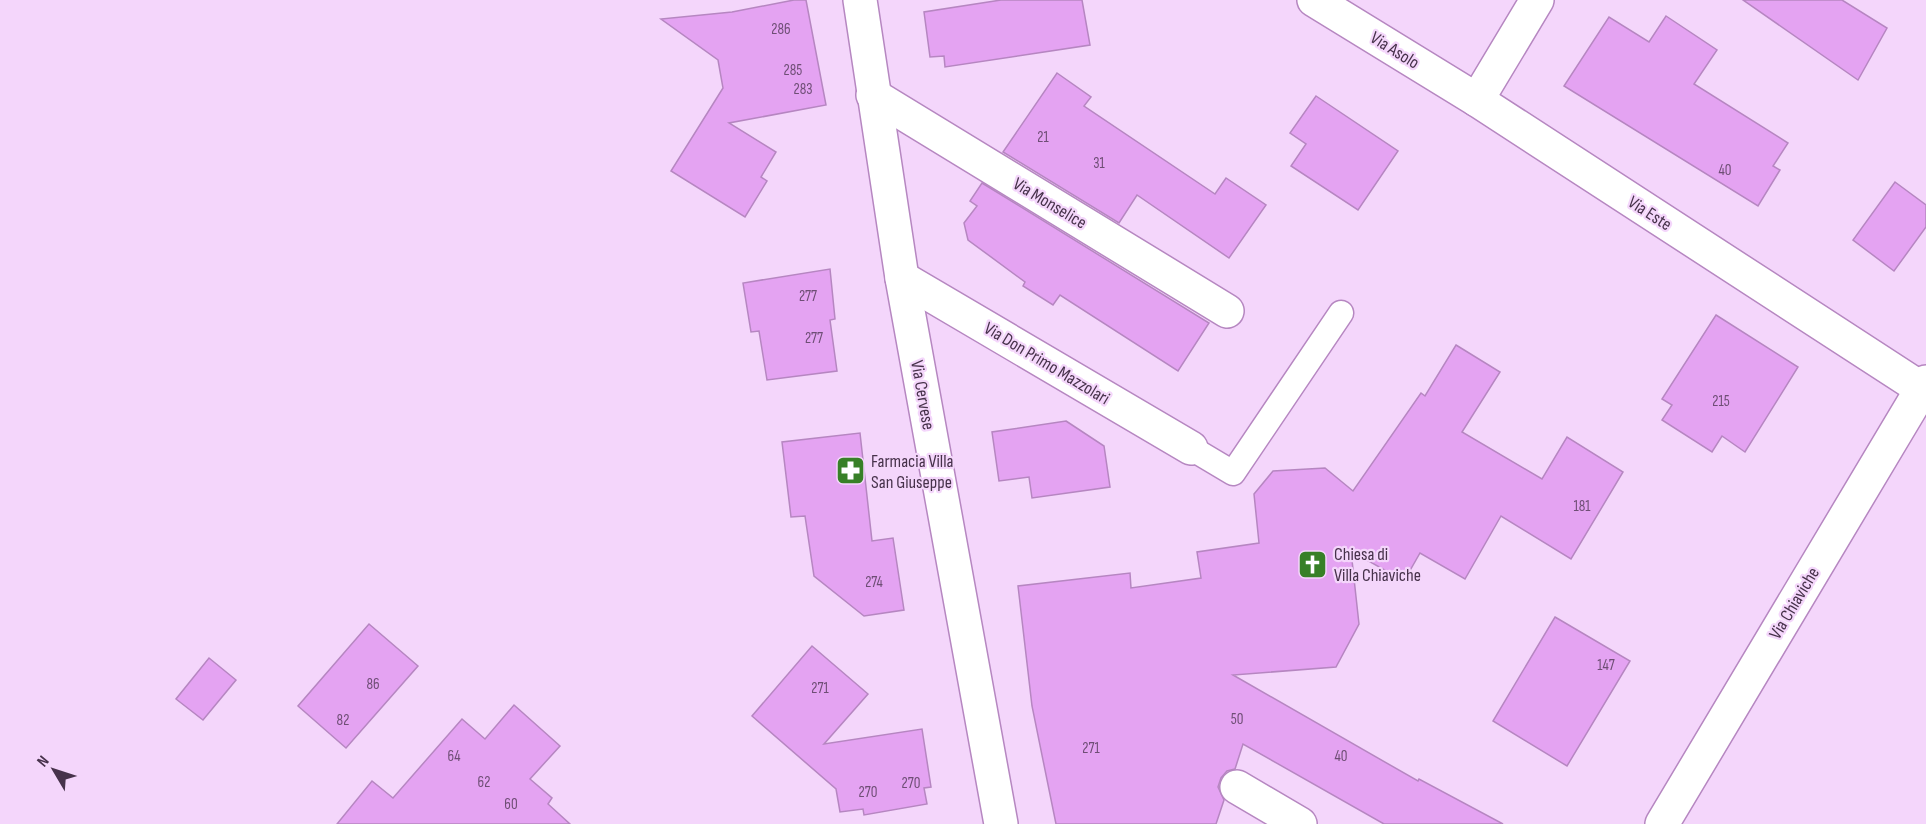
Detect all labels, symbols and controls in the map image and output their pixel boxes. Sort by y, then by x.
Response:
house number: 286 [771,20,791,39]
street label: Via Asolo [1366,27,1423,74]
house number: 285 [784,61,802,80]
house number: 283 [793,80,813,99]
house number: 21 [1037,128,1049,147]
house number: 31 [1093,154,1106,173]
house number: 40 [1719,161,1731,180]
street label: Via Monselice [1009,173,1090,234]
street label: Via Este [1624,192,1675,235]
house number: 277 [799,287,817,306]
street label: Via Don Primo Mazzolari [980,318,1113,409]
house number: 277 [805,329,823,348]
street label: Via Cervese [906,359,939,431]
house number: 215 [1712,392,1730,411]
place label: Farmacia Villa San Giuseppe [871,451,954,493]
pharmacy icon: Farmacia Villa San Giuseppe [834,455,866,487]
house number: 181 [1573,497,1591,516]
place label: Chiesa di Villa Chiaviche [1334,544,1421,586]
church icon: Chiesa di Villa Chiaviche [1297,548,1329,580]
street label: Via Chiaviche [1765,563,1824,643]
house number: 274 [865,573,883,592]
house number: 147 [1597,656,1615,675]
house number: 86 [366,675,380,694]
house number: 271 [811,679,829,698]
house number: 50 [1231,710,1243,729]
house number: 82 [337,711,349,730]
house number: 271 [1082,739,1100,758]
north arrow [24,740,84,800]
house number: 64 [447,747,461,766]
house number: 40 [1335,747,1347,766]
text: N [33,752,54,771]
house number: 62 [478,773,490,792]
house number: 270 [902,774,920,793]
house number: 270 [859,783,877,802]
house number: 60 [504,795,518,814]

